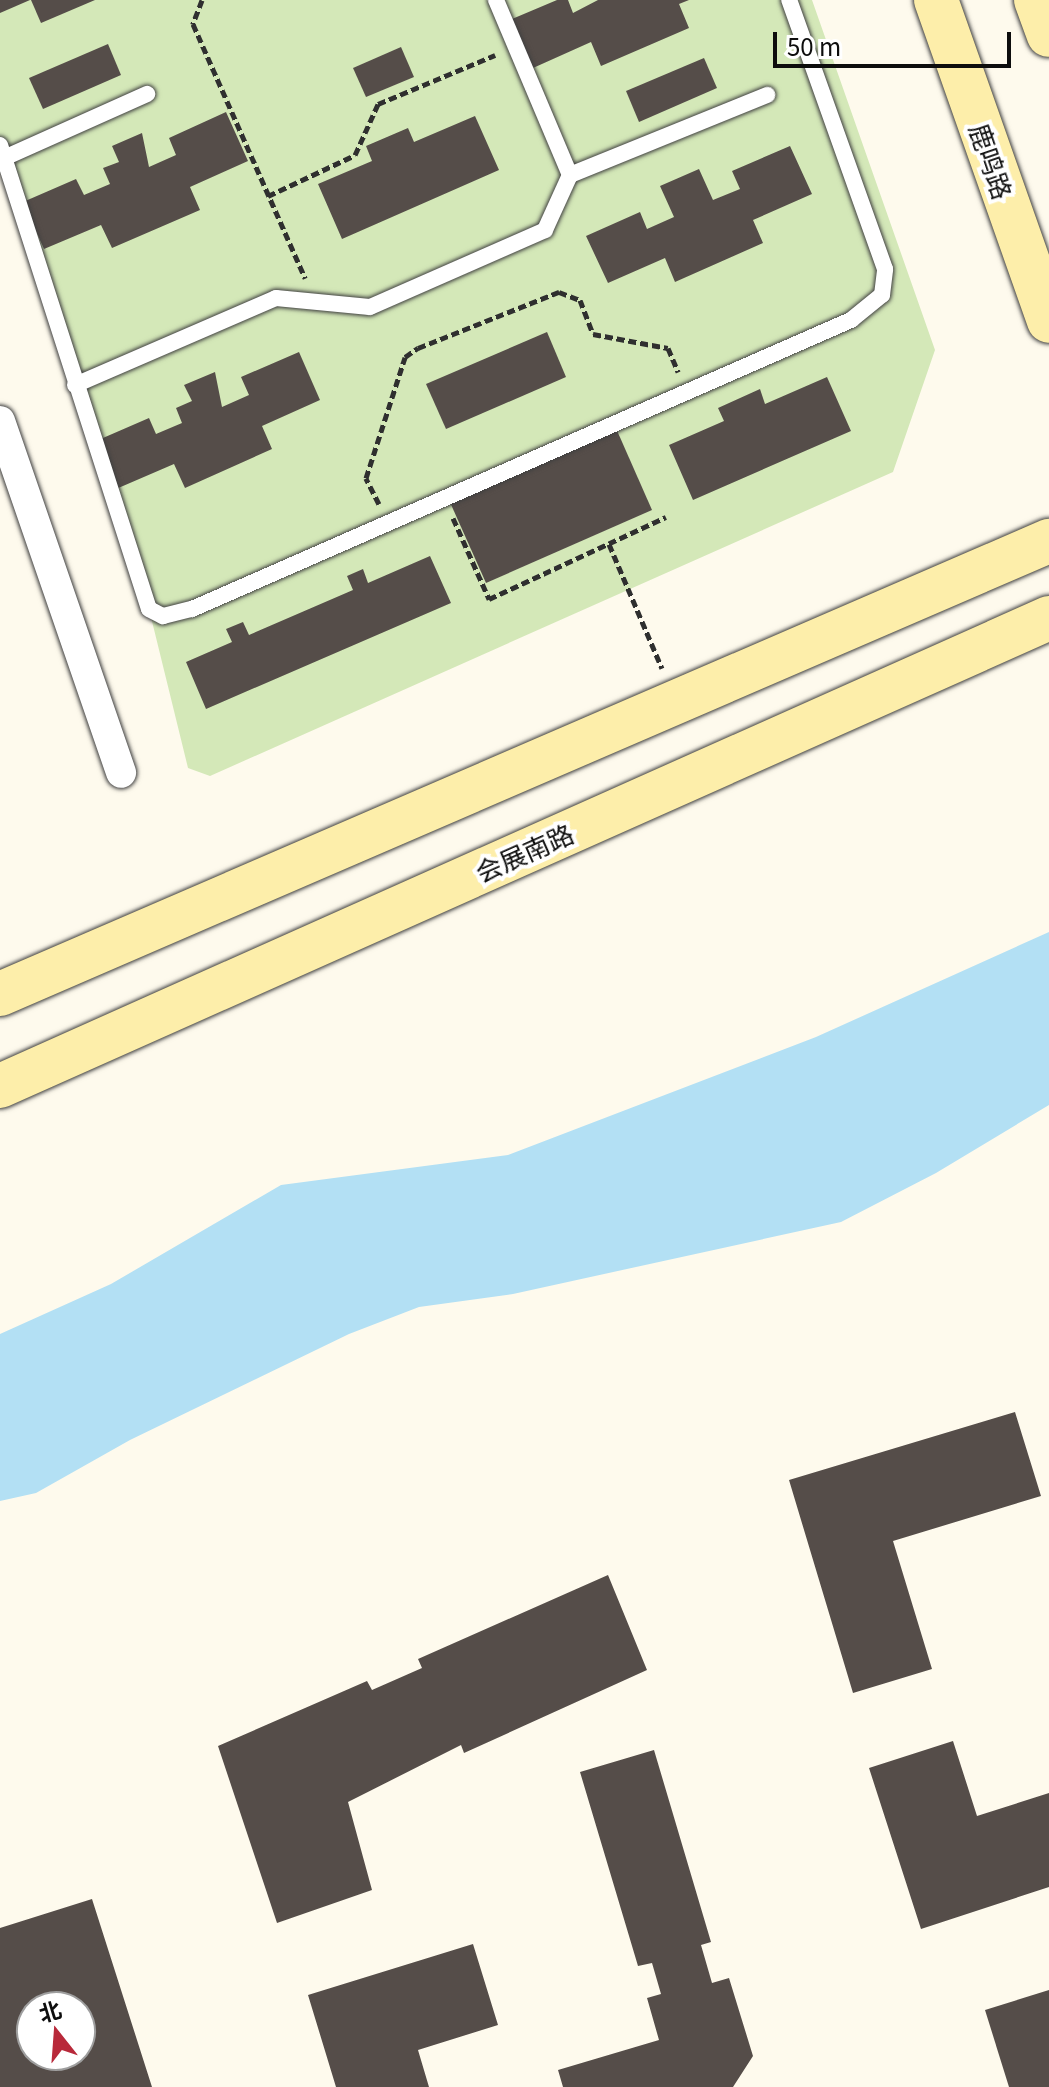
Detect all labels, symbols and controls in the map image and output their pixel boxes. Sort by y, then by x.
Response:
scale bar [777,16,1015,66]
text: 50 m [787,28,841,63]
street label: 鹿鸣路 [965,119,1019,203]
street label: 会展南路 [470,817,578,887]
north arrow [16,1991,96,2071]
text: 北 [34,1991,65,2028]

